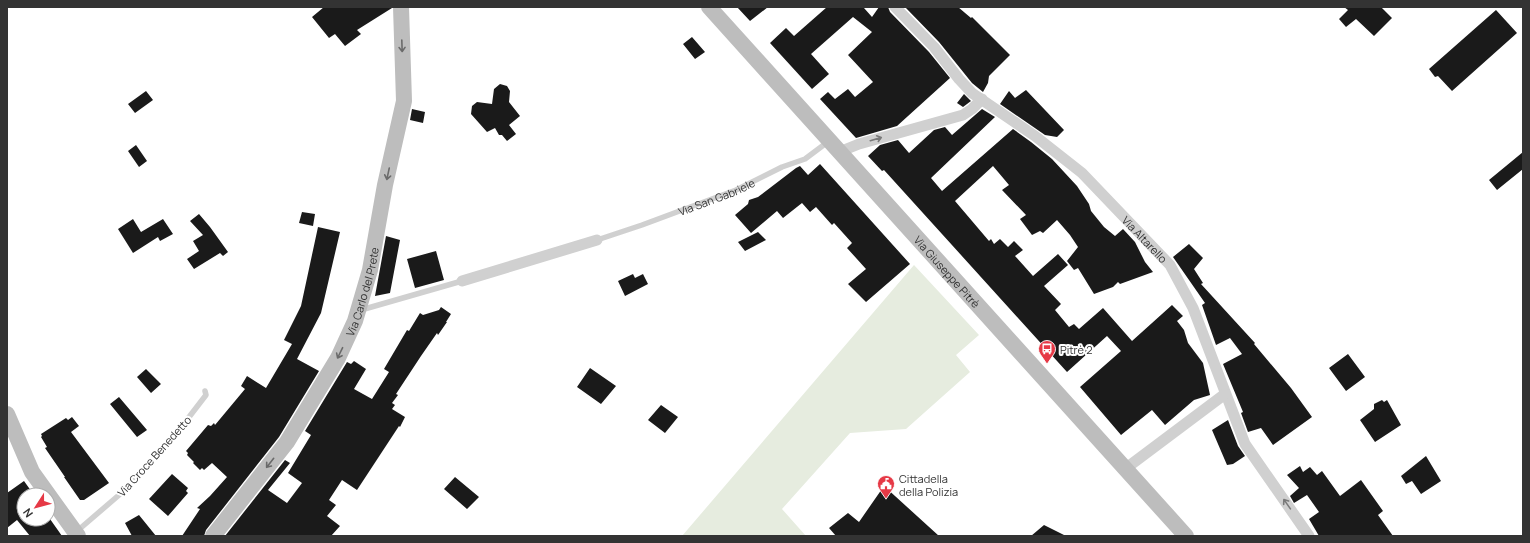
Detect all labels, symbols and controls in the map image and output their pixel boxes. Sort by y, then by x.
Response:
one-way arrow [398,39,406,52]
one-way arrow [869,135,882,142]
one-way arrow [383,167,391,180]
street label: Via San Gabriele [676,174,758,218]
street label: Via Altarello [1119,212,1171,266]
street label: Via Giuseppe Pitrè [911,232,984,311]
street label: Via Carlo del Prete [342,245,382,338]
bus stop icon: Pitrè 2 [1037,339,1057,364]
place label: Pitrè 2 [1060,342,1092,357]
one-way arrow [336,347,343,359]
street label: Via Croce Benedetto [114,412,195,500]
one-way arrow [266,457,275,468]
place label: Cittadella della Polizia [899,471,958,499]
public building icon: Cittadella della Polizia [876,474,896,499]
north arrow [16,487,56,527]
one-way arrow [1283,499,1291,510]
text: N [19,505,36,521]

